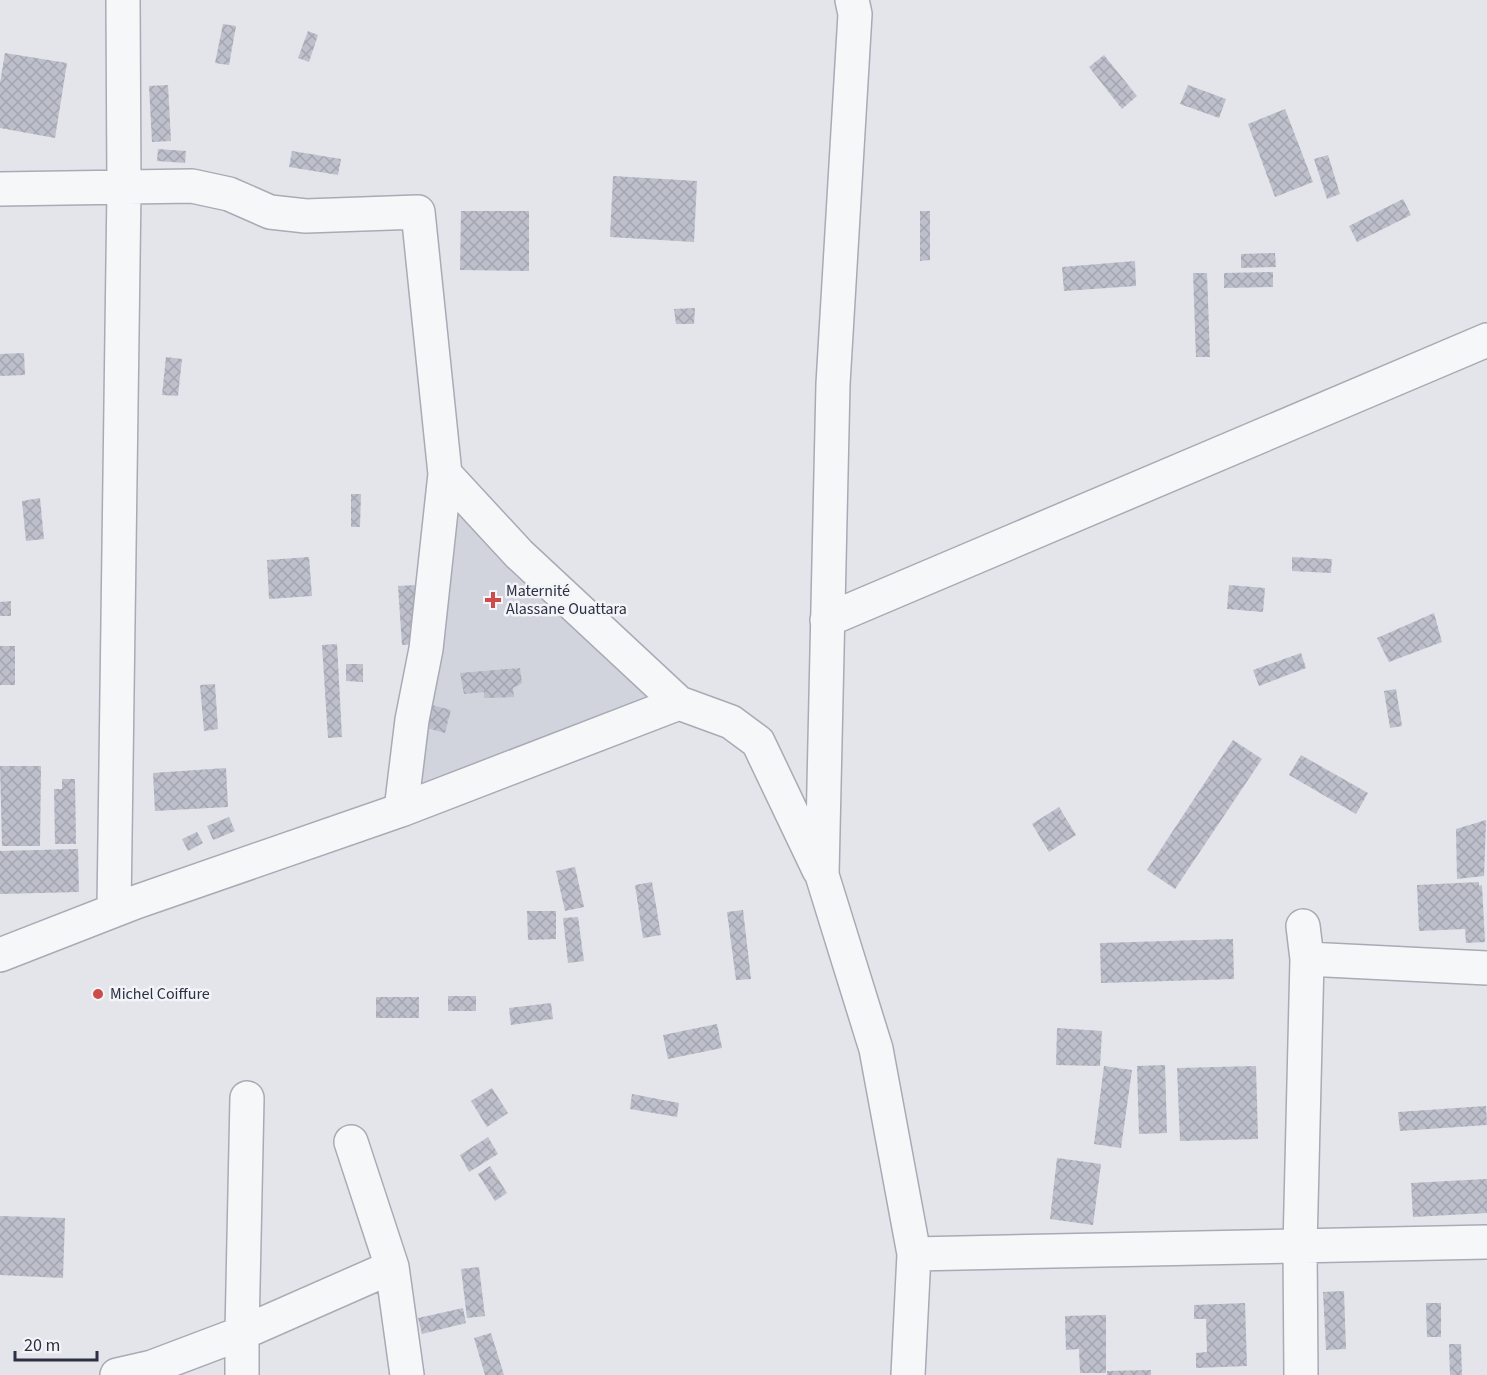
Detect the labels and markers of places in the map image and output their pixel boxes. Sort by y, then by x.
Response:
place label: Maternité Alassane Ouattara [506,580,627,620]
marker: Maternité Alassane Ouattara [484,591,502,609]
place label: Michel Coiffure [110,983,210,1005]
marker: Michel Coiffure [91,987,105,1001]

